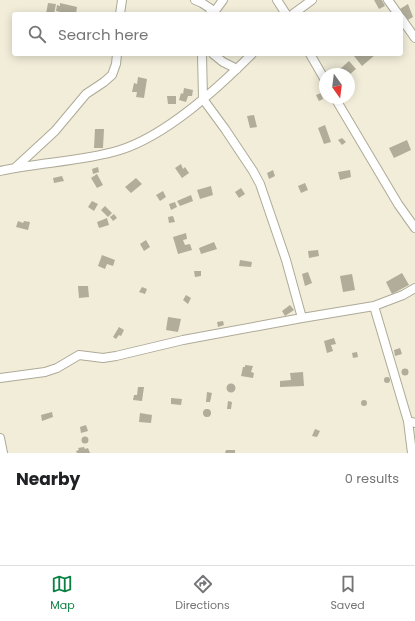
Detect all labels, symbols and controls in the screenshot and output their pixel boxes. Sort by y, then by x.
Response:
search box [12,12,403,56]
icon: search [26,23,48,45]
text: Search here [58,24,148,45]
north arrow [319,68,355,104]
text: Nearby [16,467,80,491]
text: 0 results [345,469,399,488]
tab: Map [50,573,75,614]
tab: Directions [175,573,230,614]
tab: Saved [330,573,365,614]

